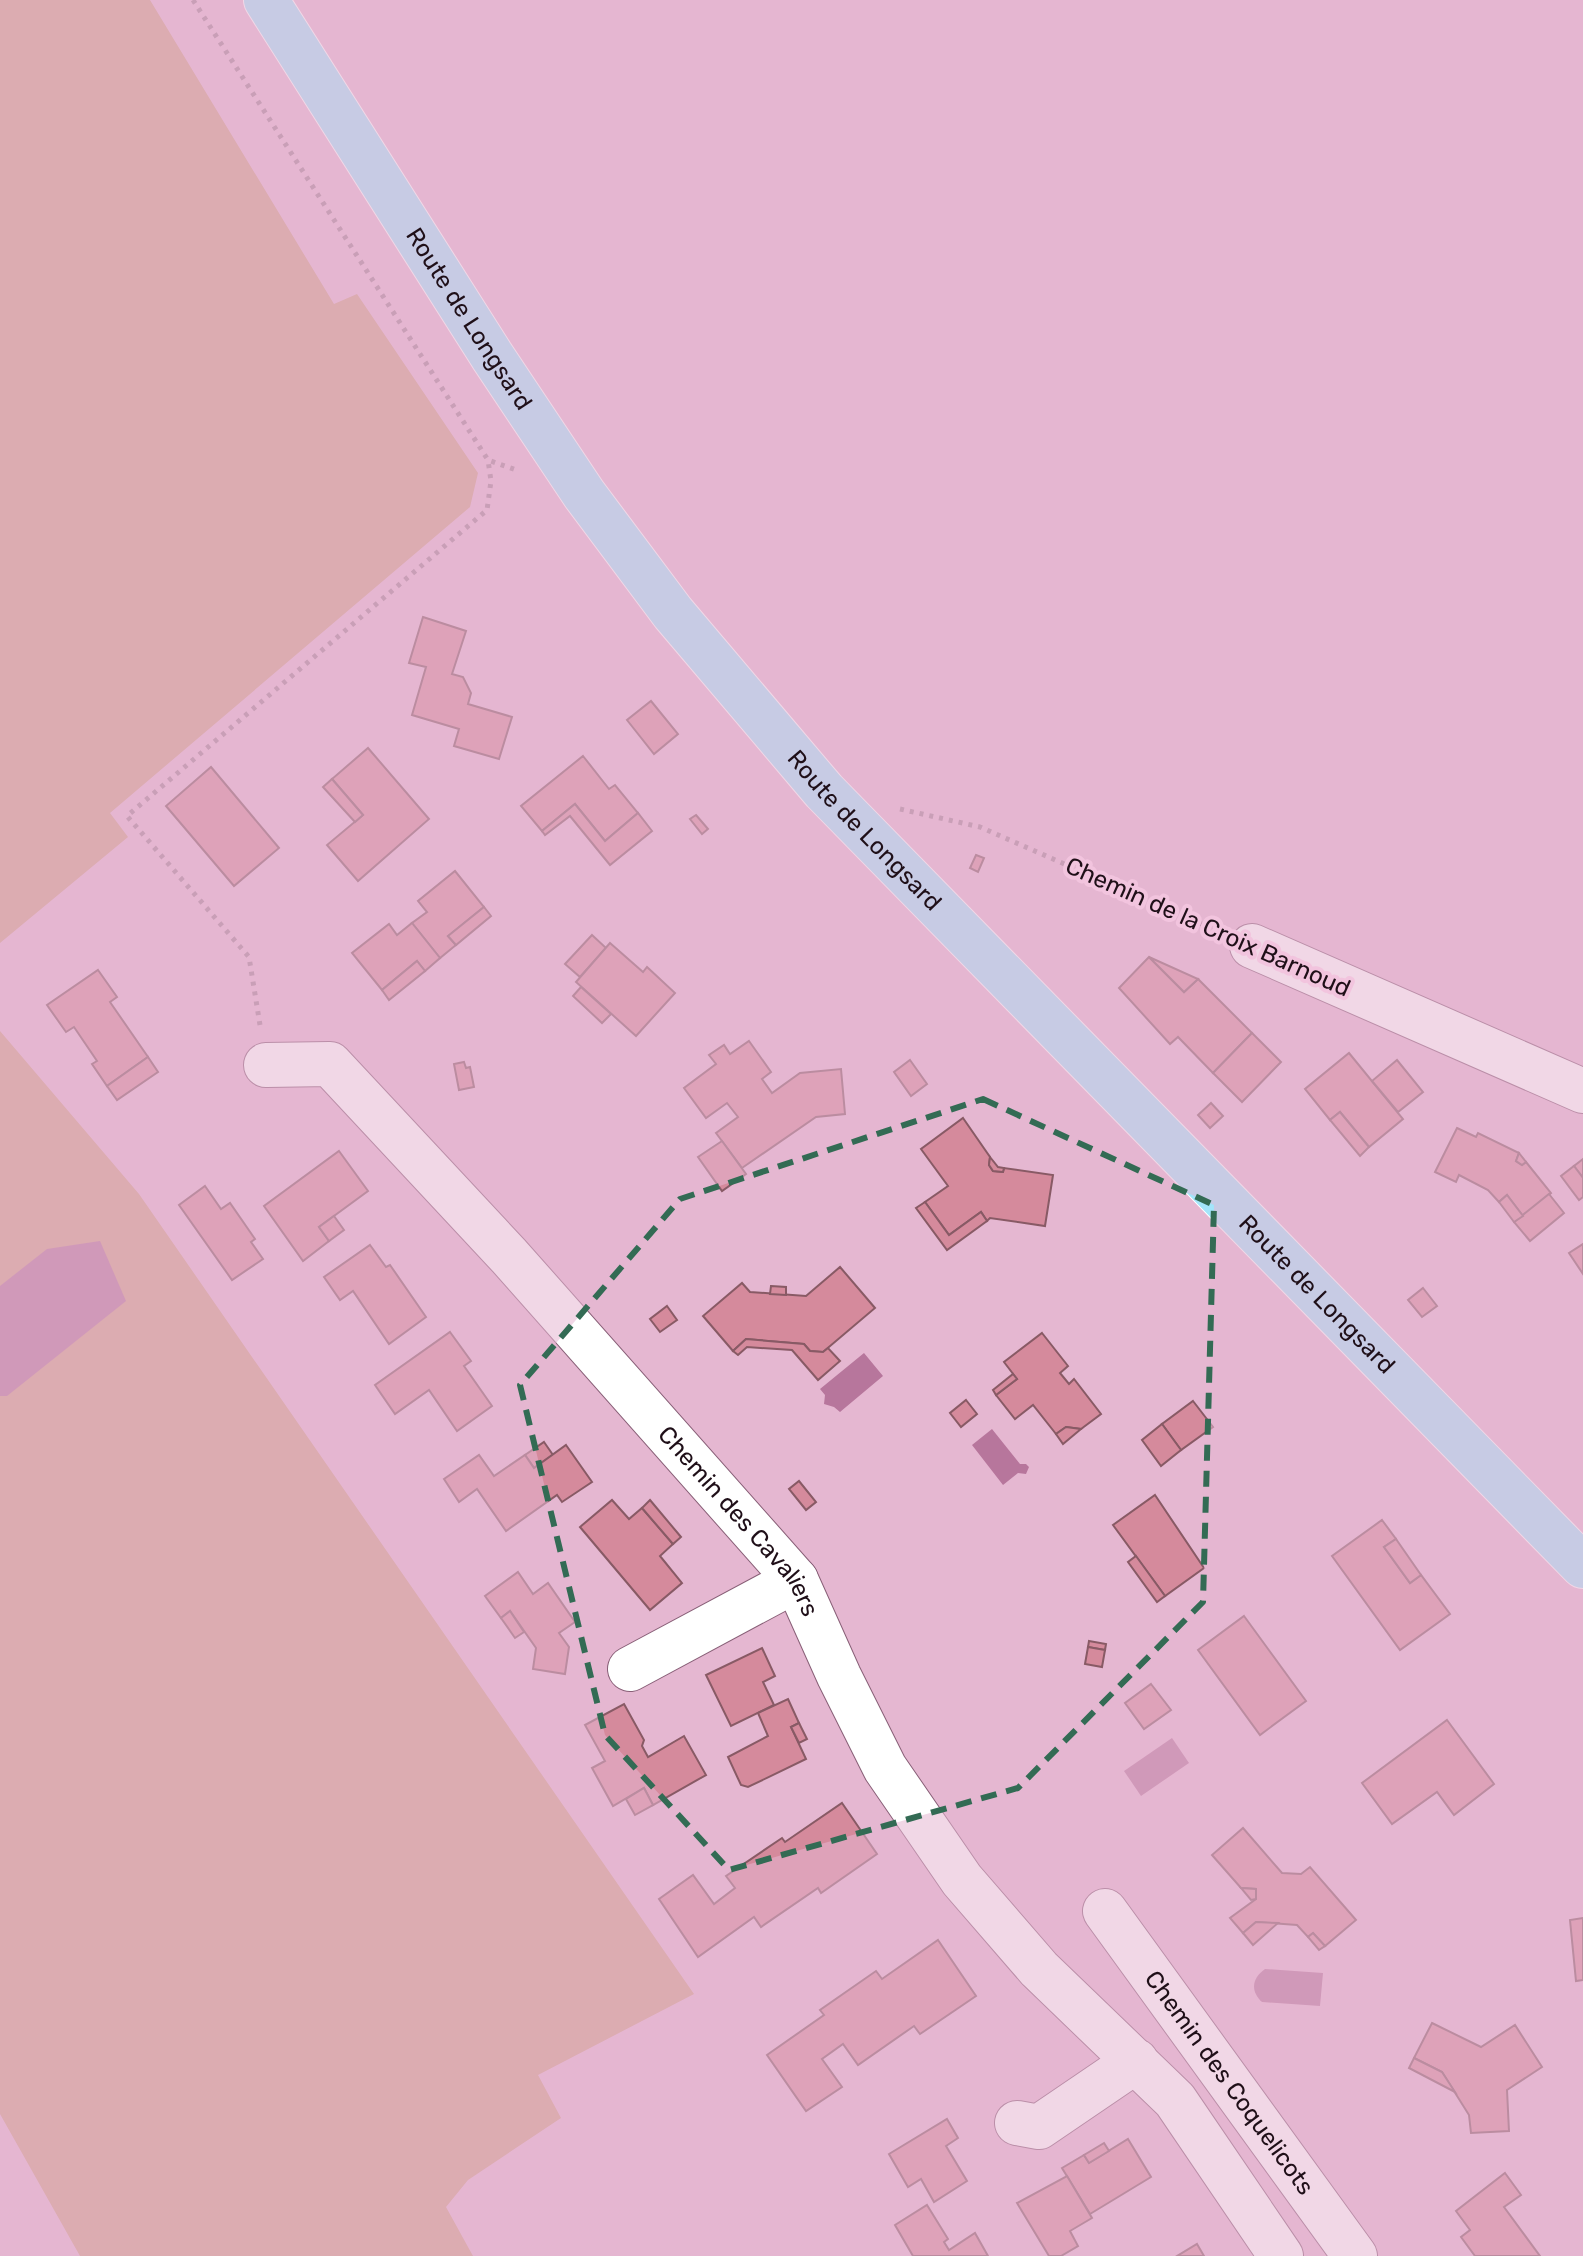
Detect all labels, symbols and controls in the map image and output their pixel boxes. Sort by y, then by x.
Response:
street label: Route de Longsard [400,223,538,415]
street label: Route de Longsard [782,745,947,916]
street label: Chemin de la Croix Barnoud [1061,851,1355,1003]
street label: Route de Longsard [1233,1209,1401,1379]
street label: Chemin des Cavaliers [652,1420,824,1621]
street label: Chemin des Coquelicots [1139,1965,1320,2200]

